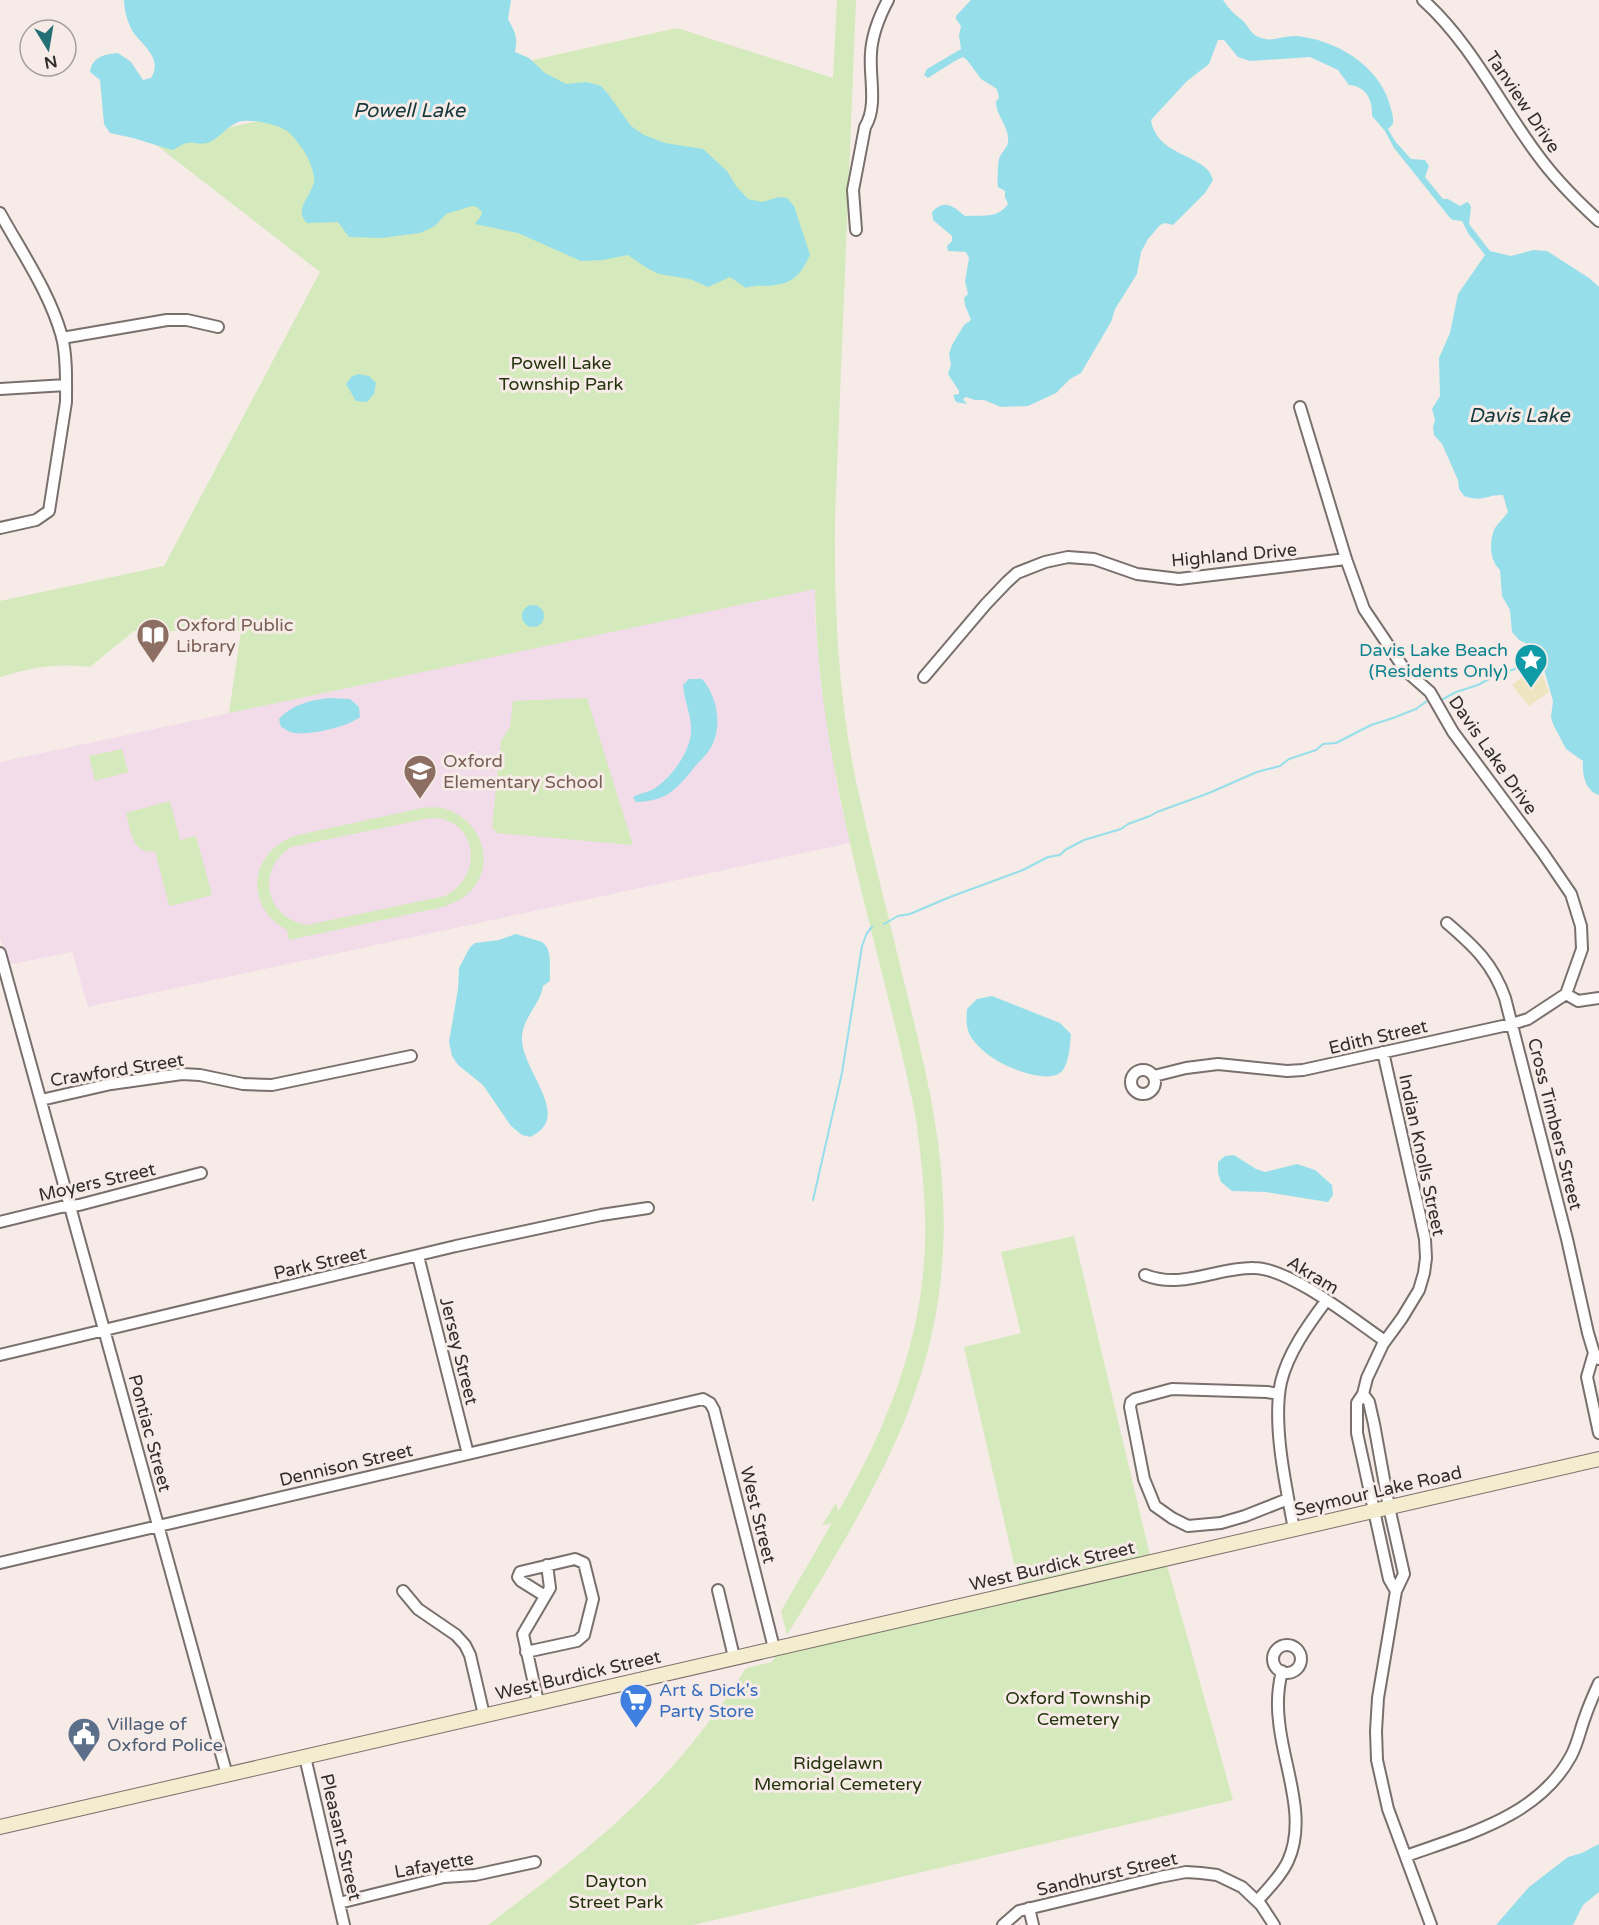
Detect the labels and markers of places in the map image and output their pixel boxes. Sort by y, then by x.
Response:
place label: Oxford Public Library [176,614,293,657]
library icon: Oxford Public Library [135,617,171,664]
place label: Davis Lake Beach (Residents Only) [1359,639,1508,682]
place icon: Davis Lake Beach (Residents Only) [1513,642,1549,689]
place label: Oxford Elementary School [443,750,603,793]
school or university icon: Oxford Elementary School [402,753,438,800]
place label: Art & Dick's Party Store [659,1679,759,1722]
supermarket icon: Art & Dick's Party Store [618,1682,654,1729]
place label: Village of Oxford Police [107,1713,223,1756]
public building icon: Village of Oxford Police [66,1716,102,1763]

